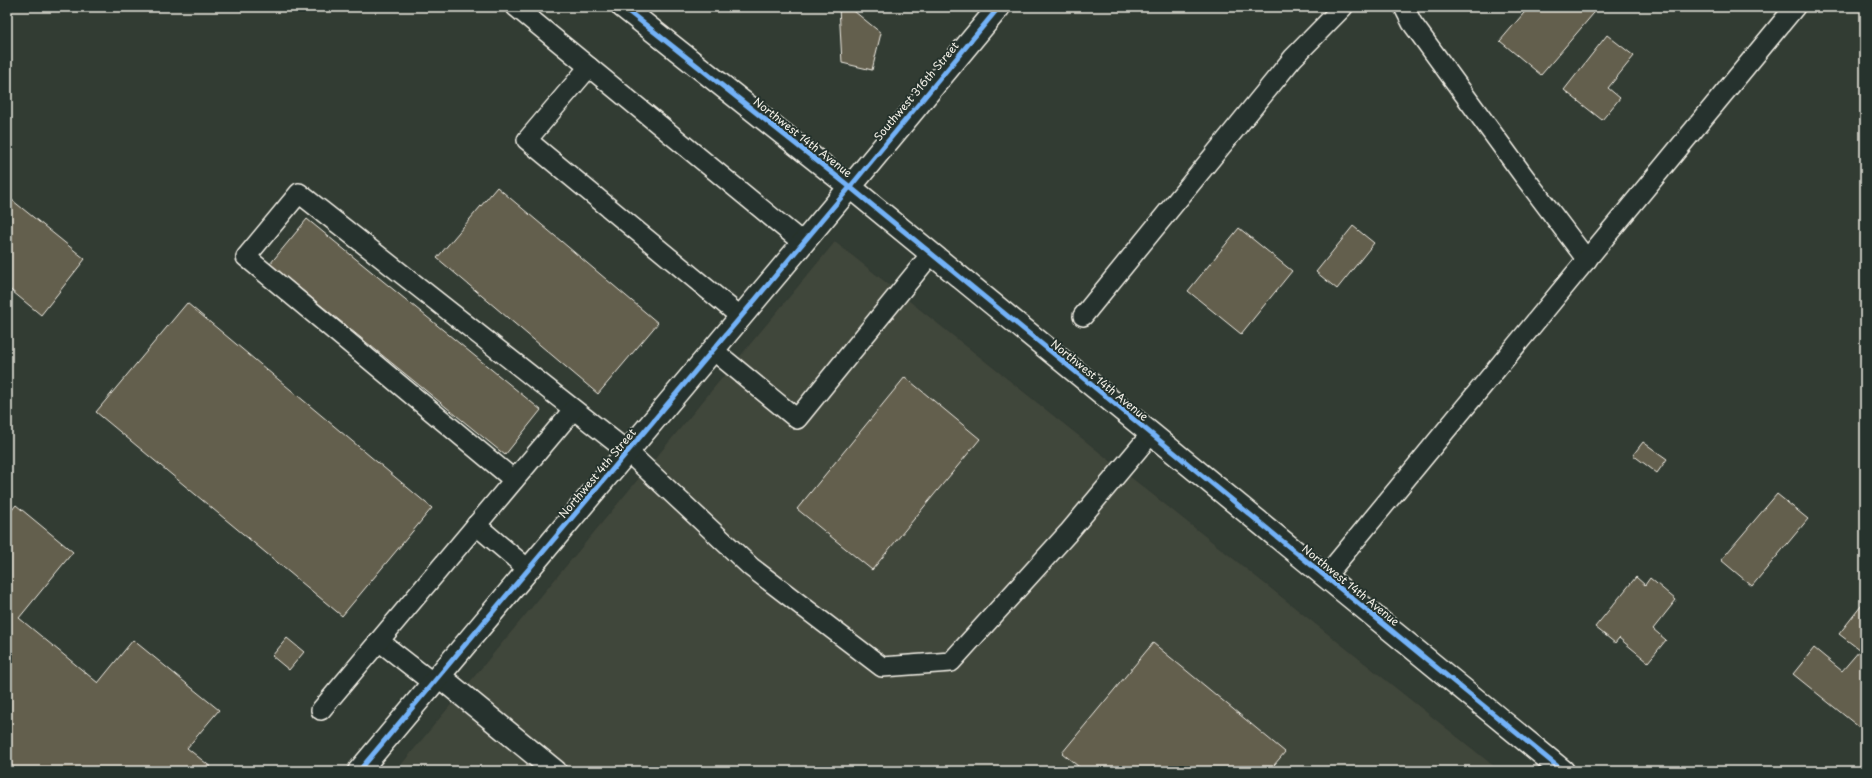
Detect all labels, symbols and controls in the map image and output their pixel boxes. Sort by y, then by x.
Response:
street label: Southwest 316th Street [869,37,963,144]
street label: Northwest 14th Avenue [750,93,856,181]
street label: Northwest 14th Avenue [1048,335,1152,425]
street label: Northwest 4th Street [554,424,640,522]
street label: Northwest 14th Avenue [1299,540,1403,630]

